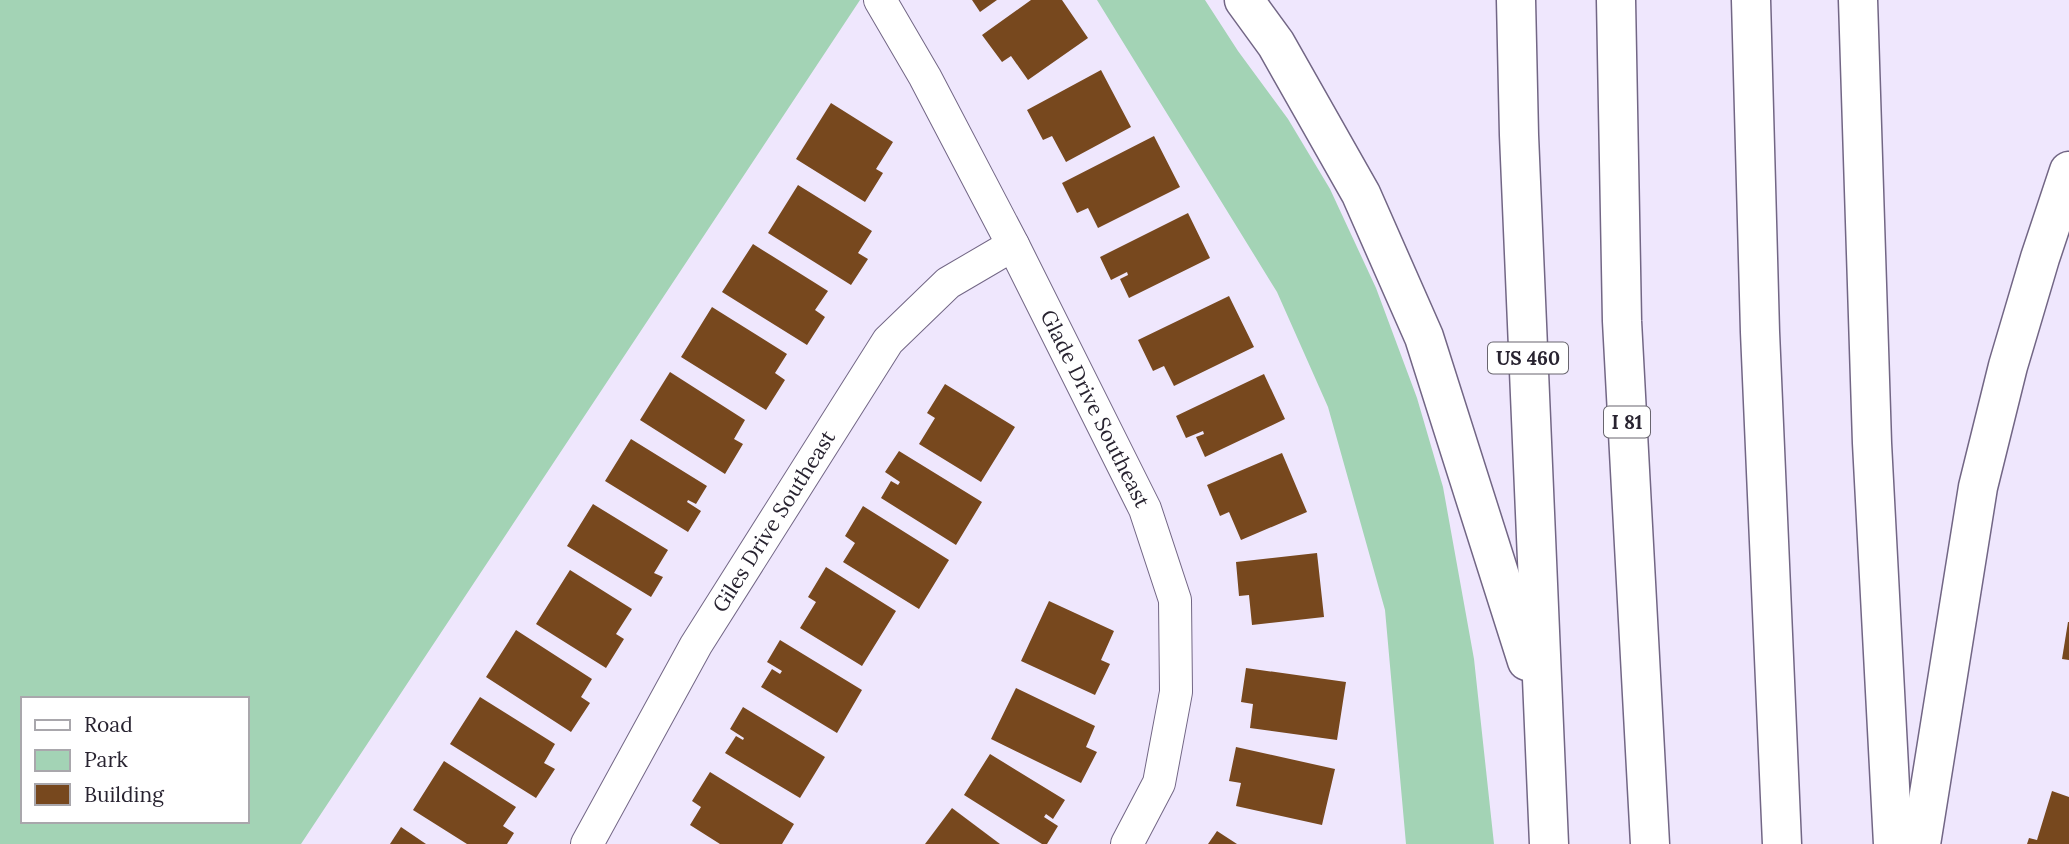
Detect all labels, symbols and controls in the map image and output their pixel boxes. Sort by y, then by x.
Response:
street label: Glade Drive Southeast [1035,305,1156,513]
road number: US 460 [1488,342,1568,374]
road number: I 81 [1604,406,1650,438]
street label: Giles Drive Southeast [706,425,842,617]
legend [21,697,248,823]
text: Road [84,711,133,738]
text: Park [84,746,128,773]
text: Building [84,781,164,808]

